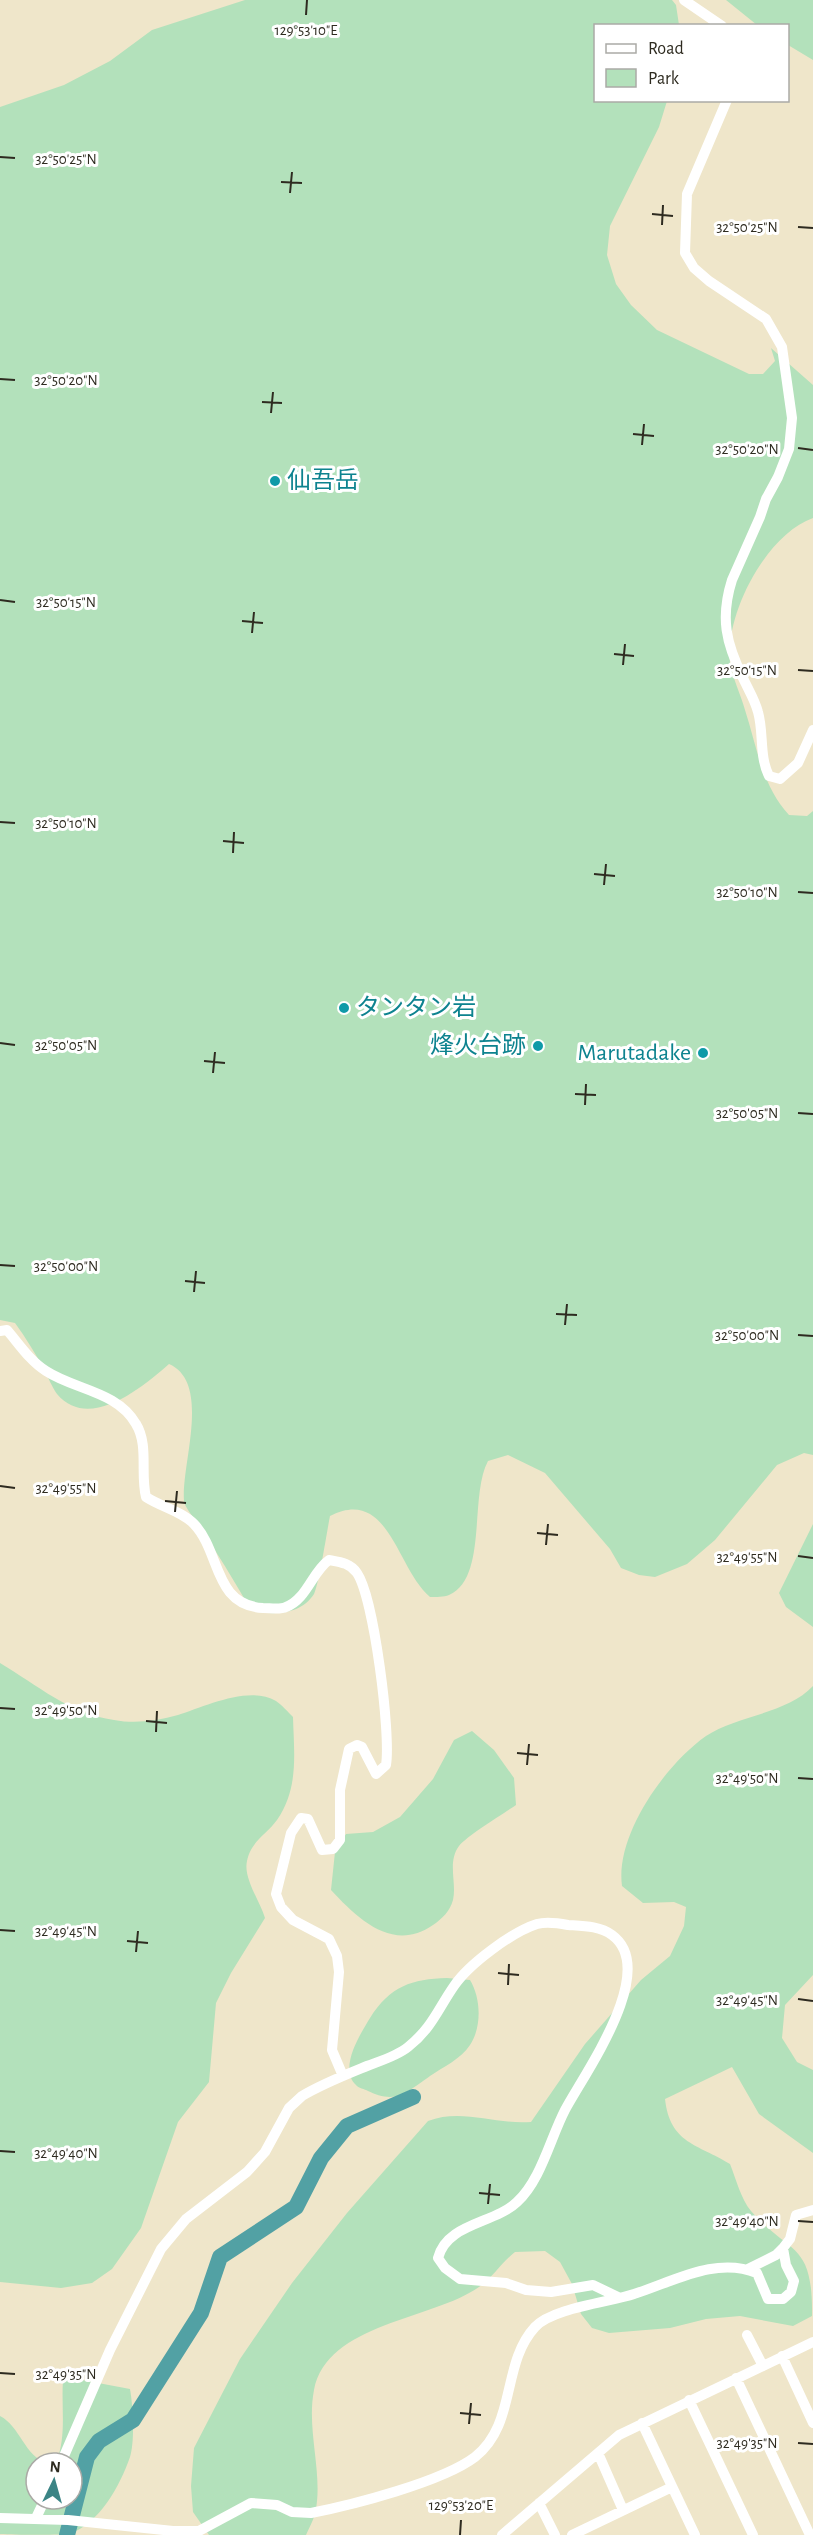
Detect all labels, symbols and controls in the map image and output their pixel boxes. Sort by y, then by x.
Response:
text: 129°53'10"E [275,23,337,38]
legend [594,24,789,102]
text: Road [648,40,684,58]
text: Park [648,70,680,88]
text: 32°50'25"N [35,152,97,167]
text: 32°50'25"N [716,220,778,235]
text: 32°50'20"N [34,373,98,388]
text: 32°50'20"N [715,442,779,457]
place label: 仙吾岳 [287,467,359,493]
marker: 仙吾岳 [268,474,282,488]
text: 32°50'15"N [36,595,96,610]
text: 32°50'15"N [717,663,777,678]
text: 32°50'10"N [35,816,97,831]
text: 32°50'10"N [716,885,778,900]
place label: タンタン岩 [356,994,476,1020]
marker: タンタン岩 [337,1001,351,1015]
place label: 烽火台跡 [430,1032,526,1058]
text: 32°50'05"N [35,1038,97,1053]
marker: 烽火台跡 [531,1039,545,1053]
place label: Marutadake [578,1041,691,1065]
marker: Marutadake [696,1046,710,1060]
text: 32°50'05"N [716,1106,778,1121]
text: 32°50'00"N [34,1259,98,1274]
text: 32°50'00"N [715,1328,779,1343]
text: 32°49'55"N [35,1481,97,1496]
text: 32°49'55"N [716,1550,778,1565]
text: 32°49'50"N [35,1703,97,1718]
text: 32°49'50"N [716,1771,778,1786]
text: 32°49'45"N [35,1924,97,1939]
text: 32°49'45"N [716,1993,778,2008]
text: 32°49'40"N [34,2146,98,2161]
text: 32°49'40"N [715,2214,779,2229]
text: 32°49'35"N [35,2367,97,2382]
text: 32°49'35"N [716,2436,778,2451]
north arrow [24,2451,84,2511]
text: N [49,2459,61,2476]
text: 129°53'20"E [429,2498,493,2513]

